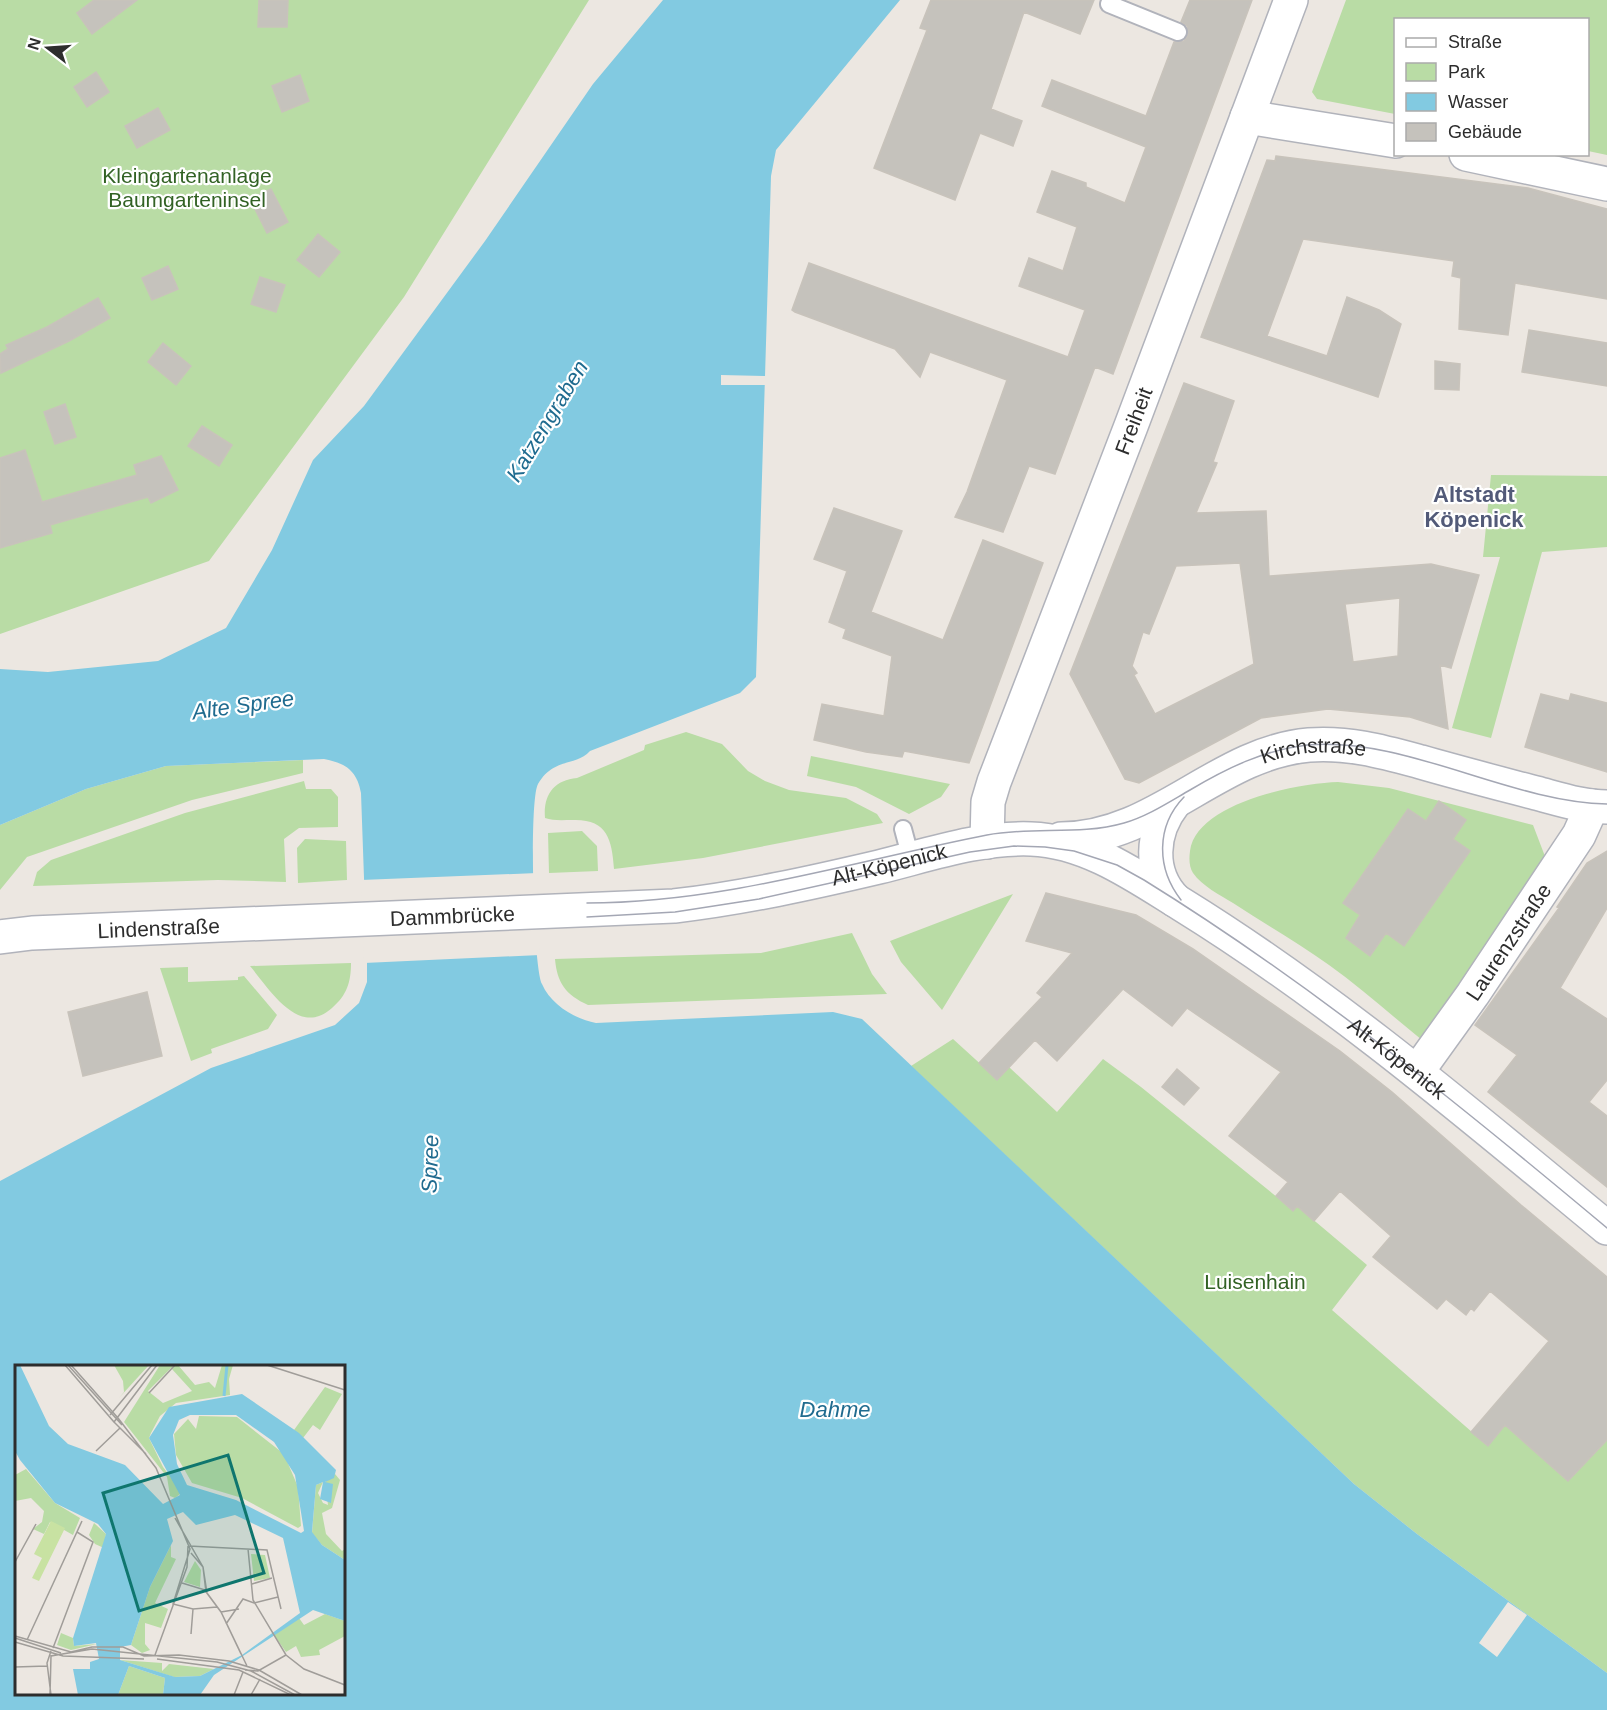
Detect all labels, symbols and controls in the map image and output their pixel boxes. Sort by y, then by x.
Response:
north arrow [18,18,78,78]
legend [1394,18,1589,156]
text: Straße [1448,32,1502,52]
text: N [24,36,44,52]
text: Park [1448,62,1486,82]
text: Wasser [1448,92,1508,112]
text: Gebäude [1448,122,1522,142]
park label: Kleingartenanlage Baumgarteninsel [102,164,272,211]
water label: Katzengraben [501,356,593,486]
street label: Freiheit [1110,384,1156,458]
district label: Altstadt Köpenick [1424,482,1524,532]
water label: Alte Spree [188,685,296,725]
street label: Kirchstraße [1257,733,1368,767]
street label: Alt-Köpenick [829,838,949,889]
street label: Laurenzstraße [1461,879,1555,1004]
street label: Dammbrücke [389,901,515,929]
street label: Lindenstraße [97,914,220,942]
street label: Alt-Köpenick [1344,1012,1452,1103]
water label: Spree [416,1134,444,1194]
park label: Luisenhain [1204,1270,1306,1293]
inset map [15,1365,345,1695]
water label: Dahme [800,1397,870,1422]

